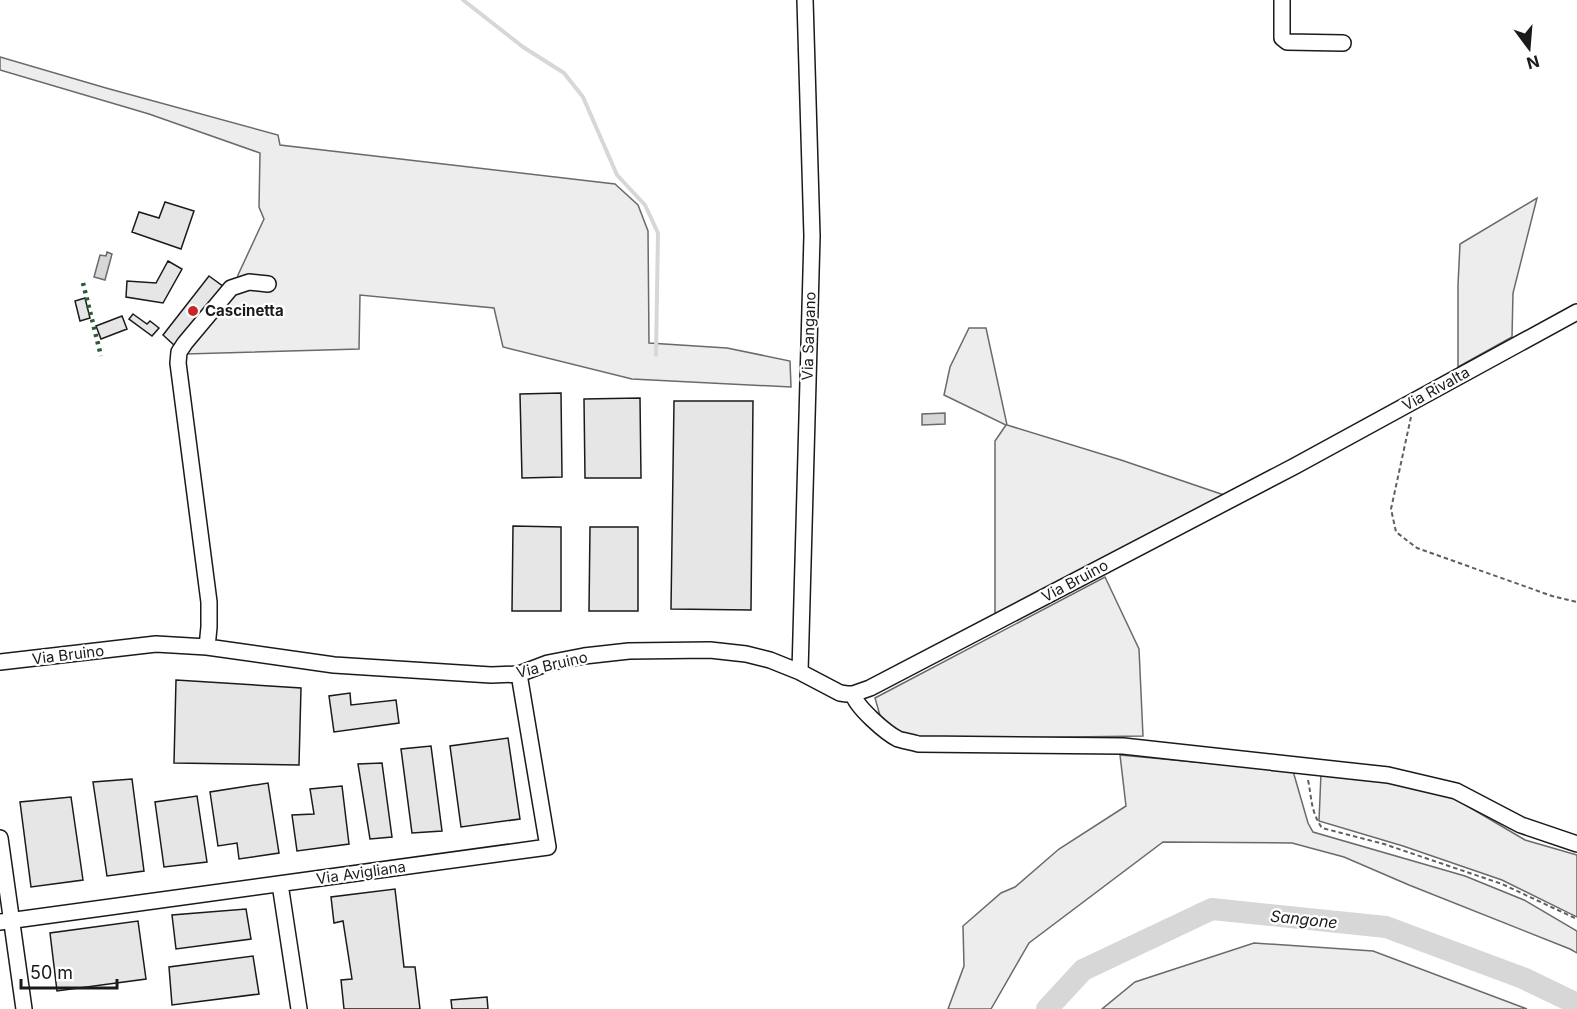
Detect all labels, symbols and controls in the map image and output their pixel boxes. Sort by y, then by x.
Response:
north arrow [1499,18,1559,78]
text: N [1525,51,1542,74]
street label: Via Sangano [797,291,820,381]
place label: Cascinetta [205,301,284,320]
marker: Cascinetta [186,304,200,318]
street label: Via Rivalta [1399,362,1473,415]
street label: Via Bruino [1038,555,1111,606]
street label: Via Bruino [31,641,105,668]
street label: Via Bruino [514,647,589,682]
street label: Via Avigliana [315,857,407,888]
water label: Sangone [1269,906,1339,932]
scale bar [21,952,117,990]
text: 50 m [30,962,73,983]

